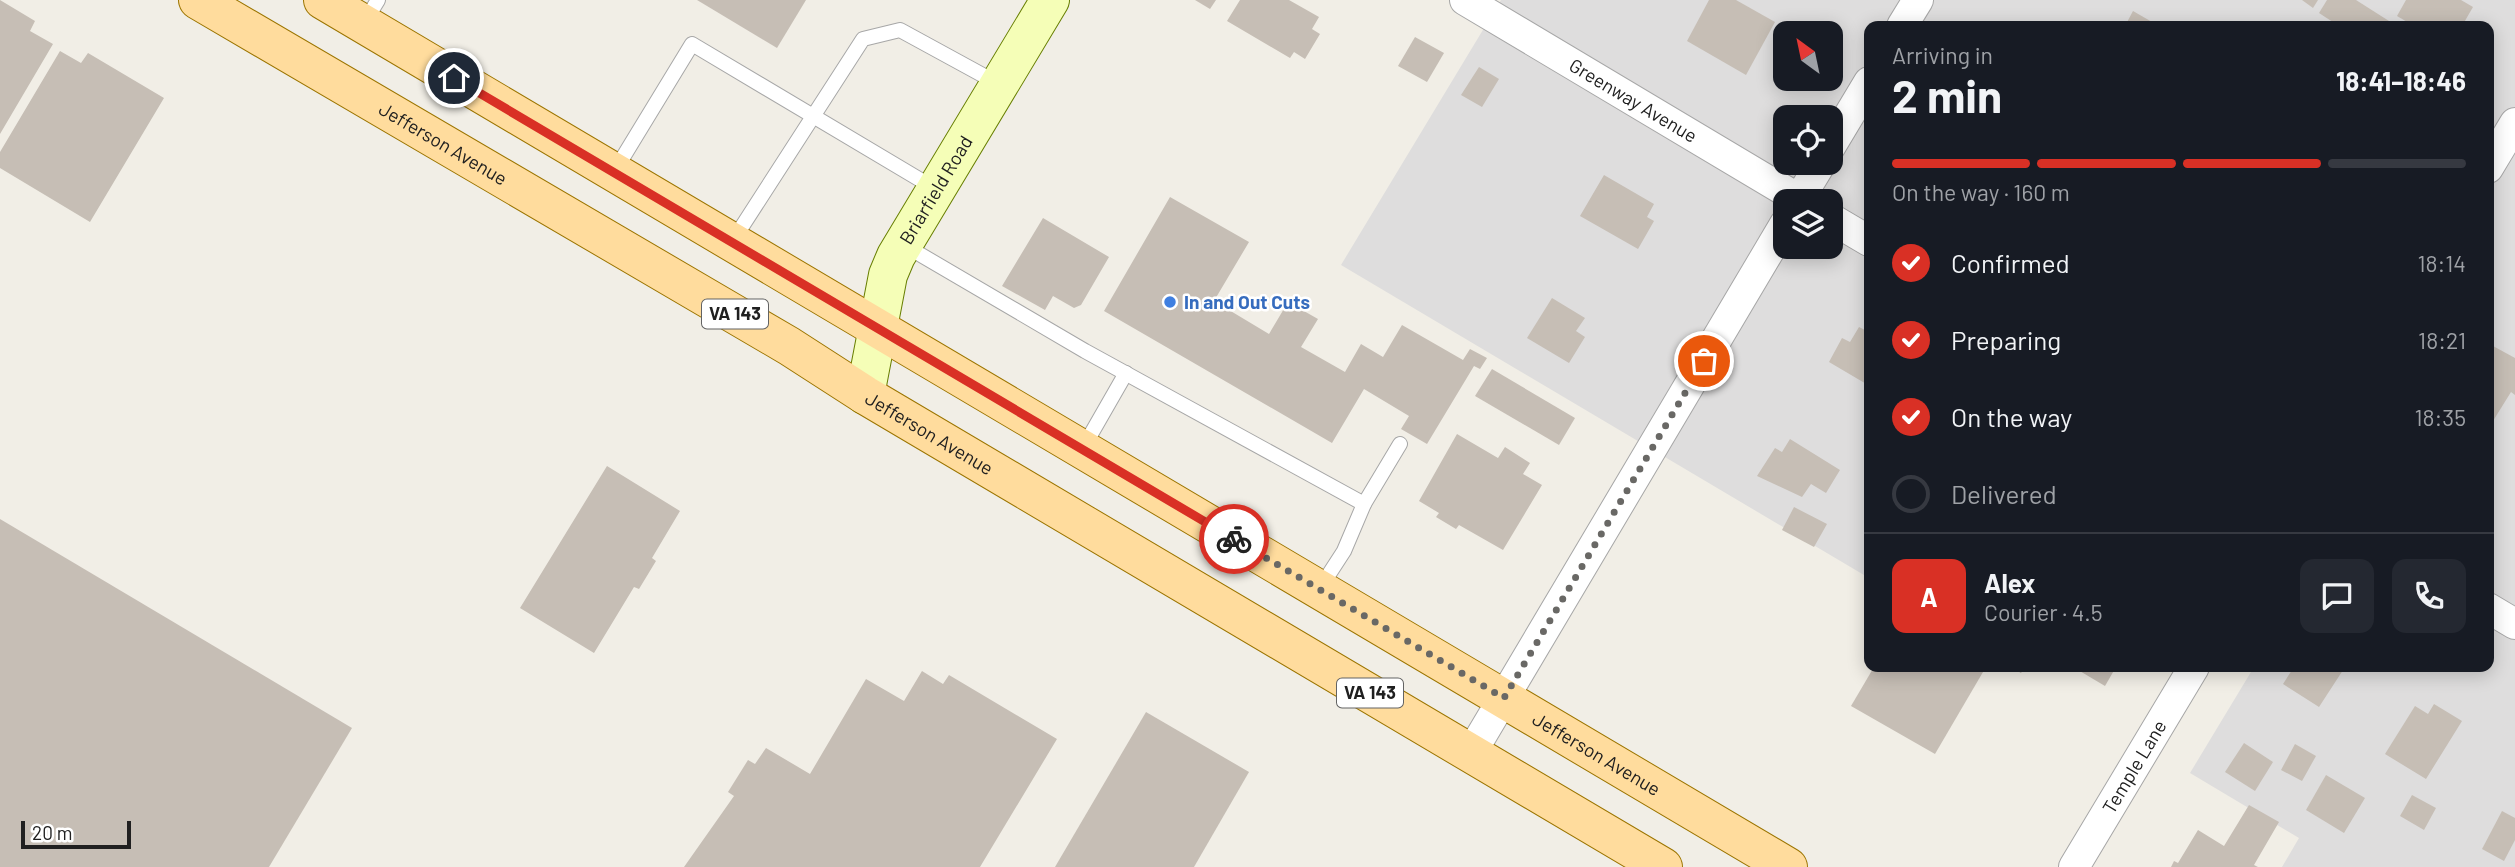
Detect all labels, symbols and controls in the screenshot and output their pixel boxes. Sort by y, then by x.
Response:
north arrow [1773,21,1843,91]
map controls [1773,21,1843,259]
text: Arriving in [1892,41,1993,69]
pin [424,48,484,108]
street label: Greenway Avenue [1565,53,1702,147]
icon: home [435,59,473,97]
text: 18:41–18:46 [2336,65,2466,96]
text: 2 min [1892,67,2002,122]
street label: Jefferson Avenue [375,97,512,190]
button: locate [1773,105,1843,175]
street label: Briarfield Road [894,131,977,248]
text: On the way · 160 m [1892,178,2070,206]
button: layers [1773,189,1843,259]
icon: check [1892,244,1930,282]
text: Confirmed [1951,247,2070,278]
text: 18:14 [2417,249,2466,277]
place label: In and Out Cuts [1184,290,1310,313]
marker: In and Out Cuts [1162,294,1178,310]
road number: VA 143 [702,300,768,328]
icon: check [1892,321,1930,359]
text: Preparing [1951,324,2061,355]
text: 18:21 [2418,326,2466,354]
pin [1674,331,1734,391]
icon: bag [1685,342,1723,380]
street label: Jefferson Avenue [861,386,998,479]
icon: check [1892,398,1930,436]
text: On the way [1951,401,2072,432]
text: 18:35 [2415,403,2466,431]
text: Delivered [1951,478,2057,509]
courier [1199,504,1269,574]
icon: bike [1215,520,1253,558]
button: chat [2300,559,2374,633]
button: phone [2392,559,2466,633]
text: Alex [1984,567,2035,598]
text: A [1920,581,1938,612]
text: Courier · 4.5 [1984,598,2103,626]
road number: VA 143 [1337,678,1403,708]
street label: Jefferson Avenue [1529,707,1665,800]
street label: Temple Lane [2097,716,2171,817]
scale bar [21,818,131,850]
text: 20 m [32,821,72,844]

